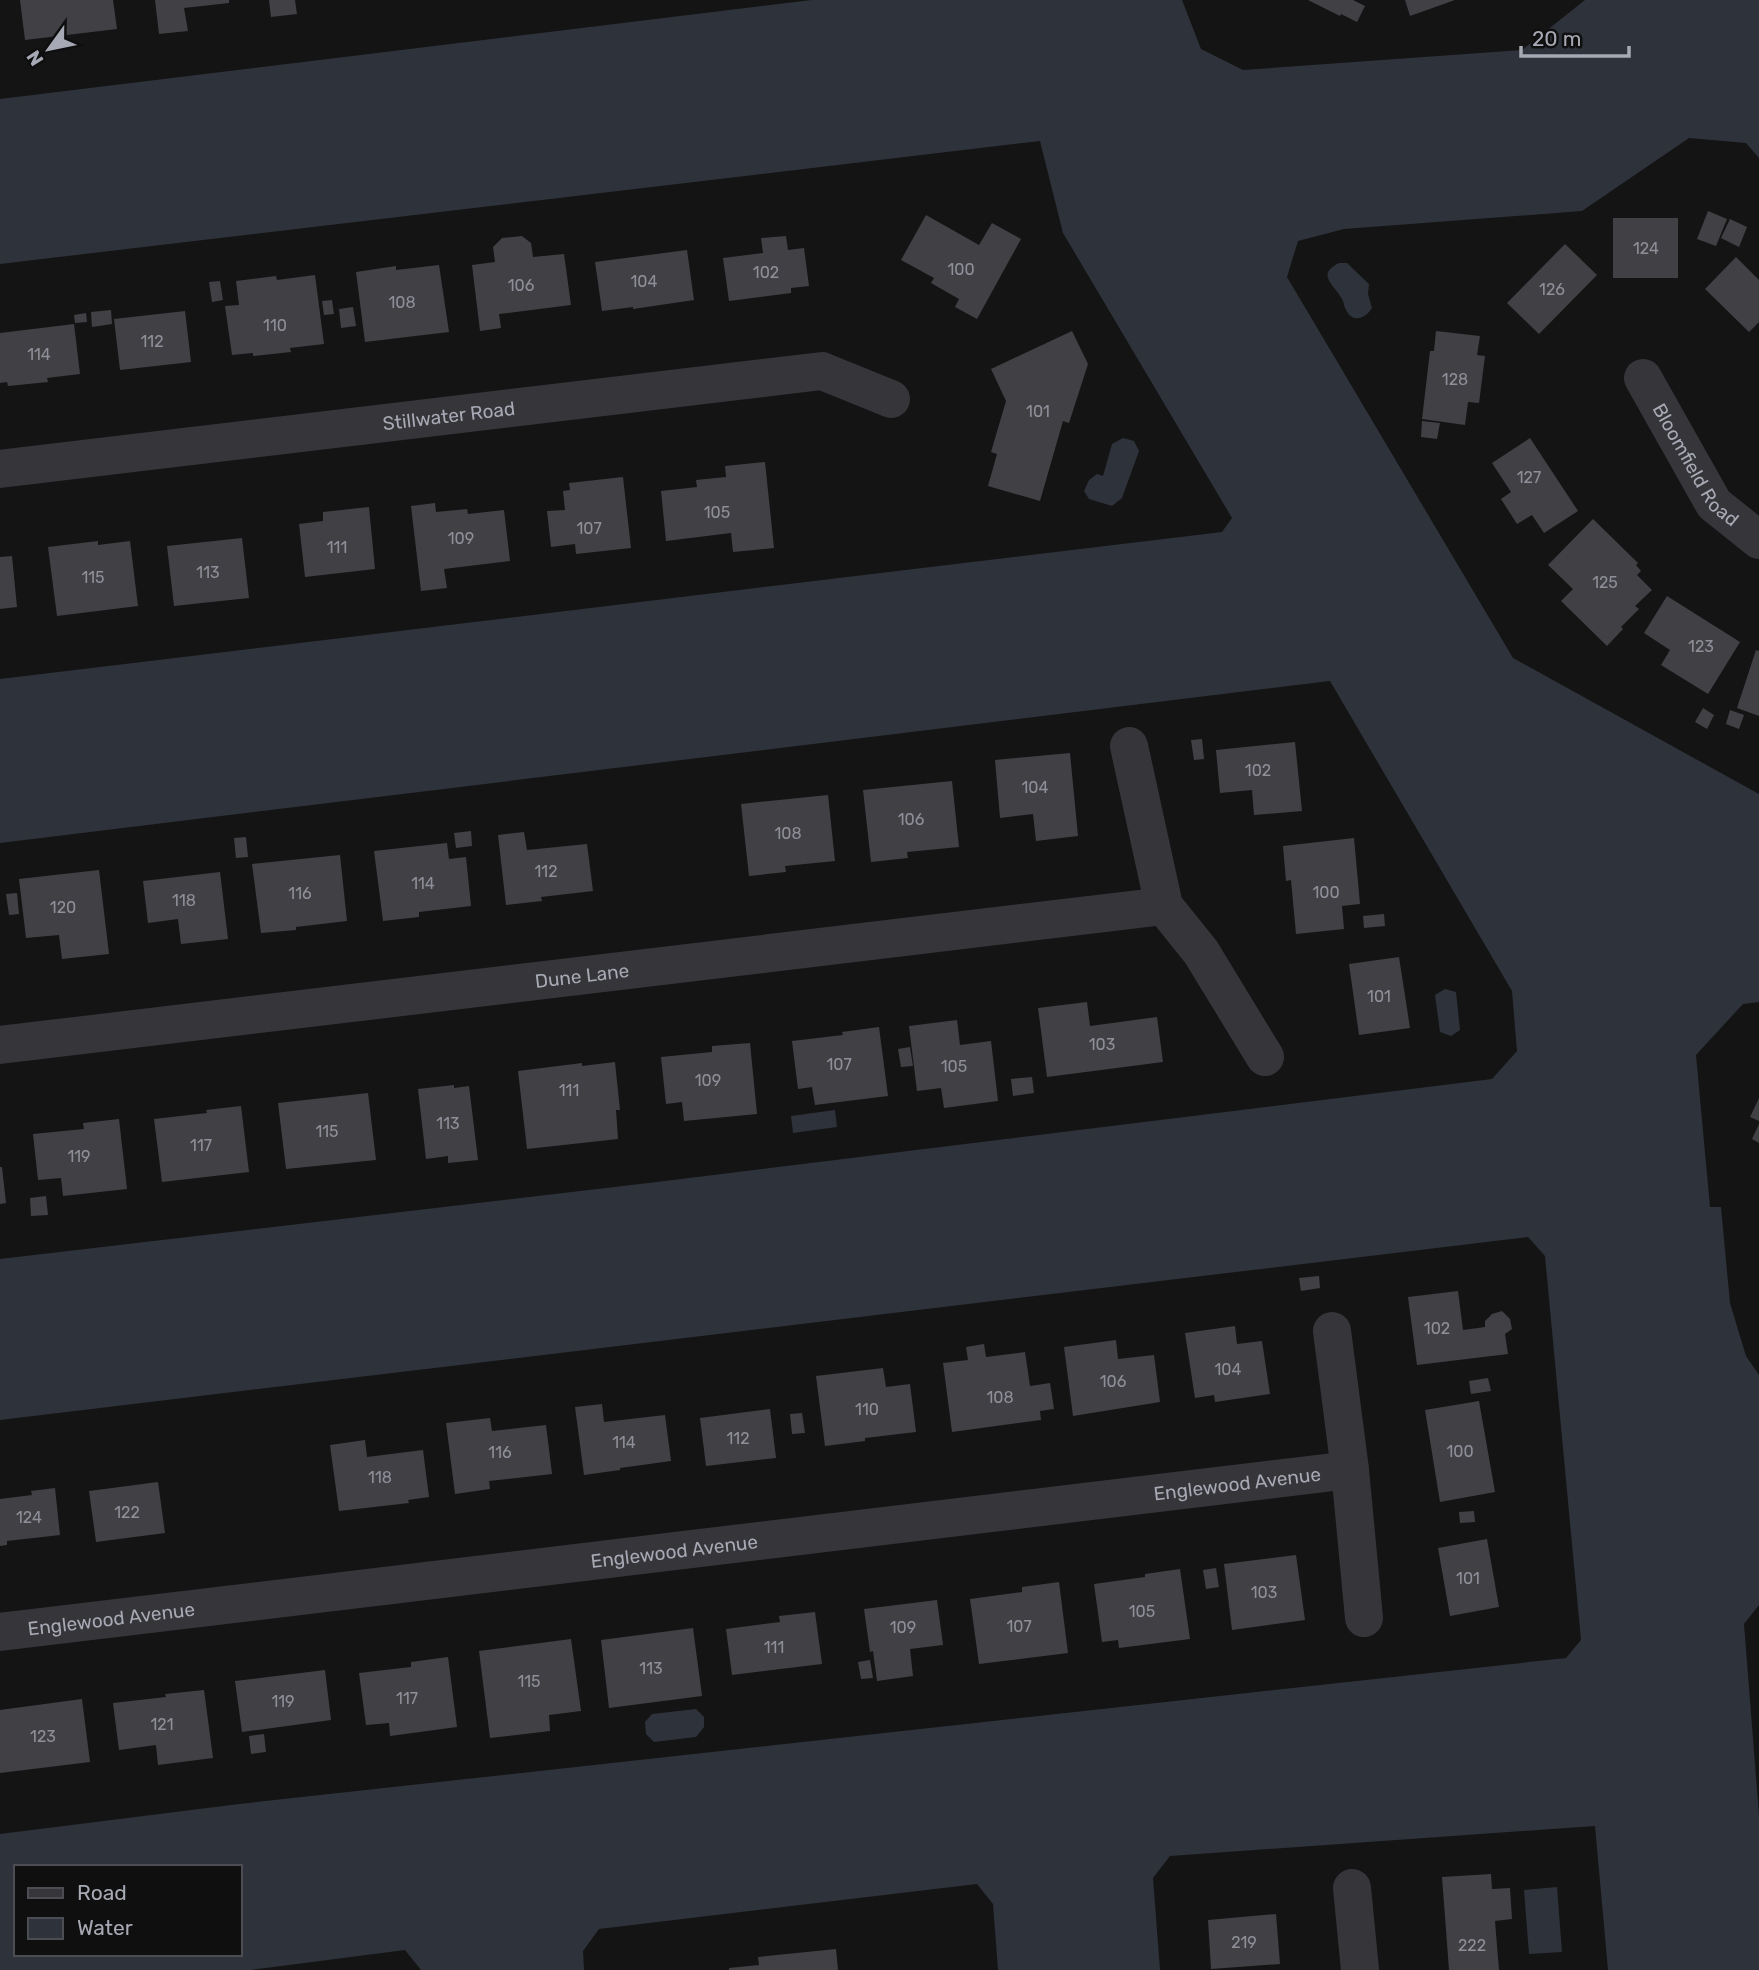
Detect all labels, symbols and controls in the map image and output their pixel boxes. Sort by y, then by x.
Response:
north arrow [14,14,84,84]
scale bar [1521,14,1630,58]
text: 20 m [1532,26,1581,51]
text: N [22,46,49,70]
house number: 124 [1633,239,1659,258]
house number: 100 [947,260,975,279]
house number: 102 [753,263,779,282]
house number: 104 [631,272,658,291]
house number: 106 [508,276,535,295]
house number: 126 [1539,280,1565,299]
house number: 108 [388,293,416,312]
house number: 110 [263,316,287,335]
house number: 112 [140,332,164,351]
house number: 114 [27,345,51,364]
house number: 128 [1442,370,1468,389]
street label: Stillwater Road [381,396,516,435]
street label: Bloomfield Road [1648,399,1744,531]
house number: 101 [1026,402,1050,421]
house number: 127 [1517,468,1541,487]
house number: 105 [704,503,730,522]
house number: 107 [576,519,602,538]
house number: 109 [448,529,474,548]
house number: 111 [327,538,347,557]
house number: 113 [196,563,220,582]
house number: 115 [81,568,105,587]
house number: 125 [1592,573,1618,592]
house number: 123 [1688,637,1714,656]
house number: 102 [1245,761,1271,780]
house number: 104 [1022,778,1049,797]
house number: 106 [898,810,925,829]
house number: 108 [774,824,802,843]
house number: 112 [534,862,558,881]
house number: 114 [411,874,435,893]
house number: 100 [1312,883,1340,902]
house number: 116 [288,884,312,903]
house number: 118 [172,891,196,910]
house number: 120 [50,898,76,917]
street label: Dune Lane [533,958,630,993]
house number: 101 [1367,987,1391,1006]
house number: 103 [1089,1035,1115,1054]
house number: 107 [826,1055,852,1074]
house number: 105 [941,1057,967,1076]
house number: 109 [695,1071,721,1090]
house number: 111 [559,1081,579,1100]
house number: 113 [436,1114,460,1133]
house number: 115 [315,1122,339,1141]
house number: 117 [190,1136,212,1155]
house number: 119 [67,1147,91,1166]
house number: 102 [1424,1319,1450,1338]
house number: 104 [1215,1360,1242,1379]
house number: 106 [1100,1372,1127,1391]
house number: 108 [986,1388,1014,1407]
house number: 110 [855,1400,879,1419]
house number: 112 [726,1429,750,1448]
house number: 114 [612,1433,636,1452]
house number: 100 [1446,1442,1474,1461]
house number: 116 [488,1443,512,1462]
street label: Englewood Avenue [1152,1462,1322,1505]
house number: 118 [368,1468,392,1487]
house number: 122 [114,1503,140,1522]
house number: 124 [16,1508,42,1527]
street label: Englewood Avenue [589,1530,759,1573]
house number: 101 [1456,1569,1480,1588]
house number: 103 [1251,1583,1277,1602]
street label: Englewood Avenue [26,1597,196,1640]
house number: 105 [1129,1602,1155,1621]
house number: 107 [1006,1617,1032,1636]
house number: 109 [890,1618,916,1637]
house number: 111 [764,1638,784,1657]
house number: 113 [639,1659,663,1678]
house number: 115 [517,1672,541,1691]
house number: 117 [396,1689,418,1708]
house number: 119 [271,1692,295,1711]
house number: 121 [150,1715,174,1734]
house number: 123 [30,1727,56,1746]
legend [14,1865,242,1956]
text: Road [77,1880,127,1905]
text: Water [77,1915,133,1940]
house number: 219 [1231,1933,1257,1952]
house number: 222 [1458,1936,1486,1955]

